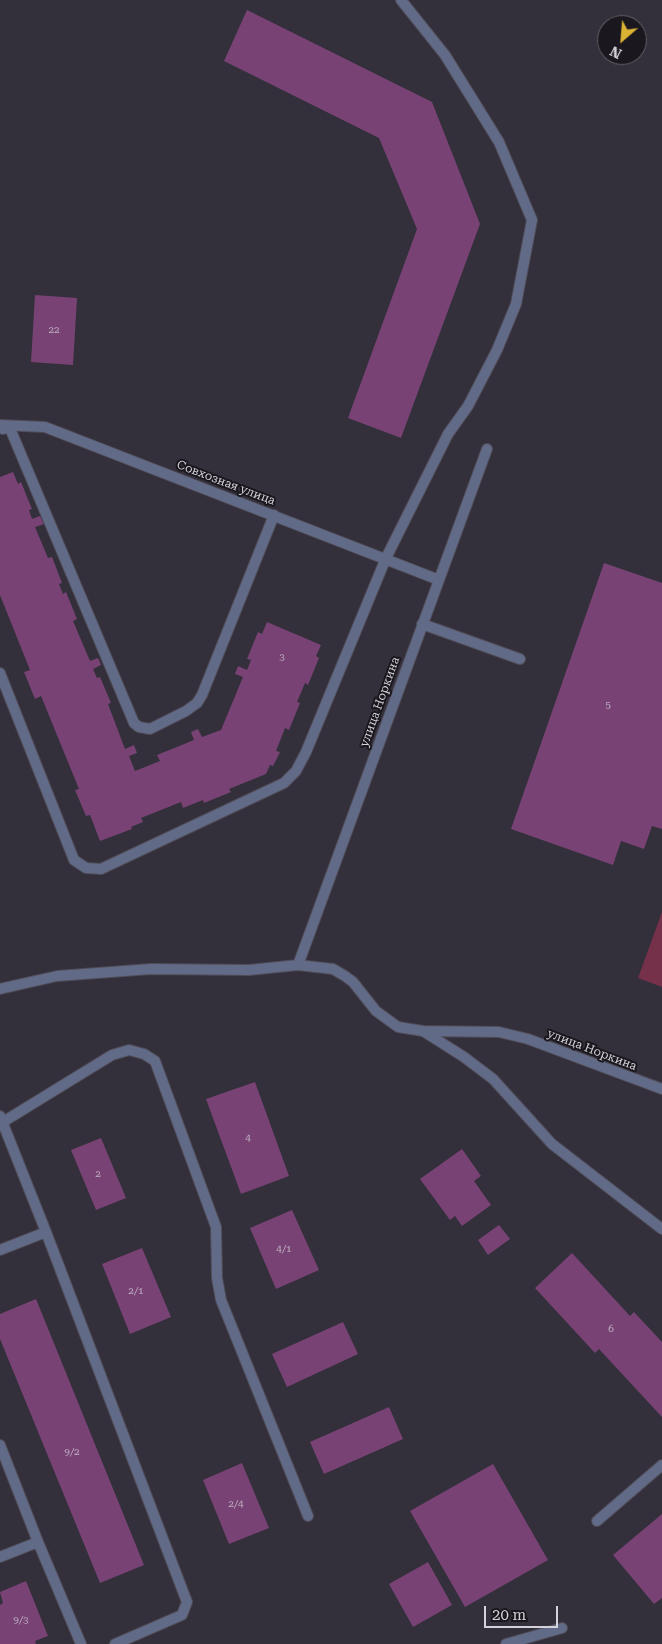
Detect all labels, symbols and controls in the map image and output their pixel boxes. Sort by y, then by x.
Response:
north arrow [597,15,647,65]
text: N [607,43,624,62]
house number: 22 [48,324,60,336]
street label: Совхозная улица [175,458,277,508]
house number: 3 [279,651,285,663]
street label: улица Норкина [357,655,403,749]
house number: 5 [605,699,611,711]
street label: улица Норкина [545,1026,639,1074]
house number: 4 [245,1132,251,1144]
house number: 2 [95,1168,101,1180]
house number: 4/1 [276,1243,292,1255]
house number: 2/1 [128,1285,144,1297]
house number: 6 [608,1323,614,1335]
house number: 9/2 [64,1446,80,1458]
house number: 2/4 [228,1498,244,1510]
scale bar [487,1596,561,1628]
text: 20 m [492,1606,526,1624]
house number: 9/3 [13,1614,29,1626]

